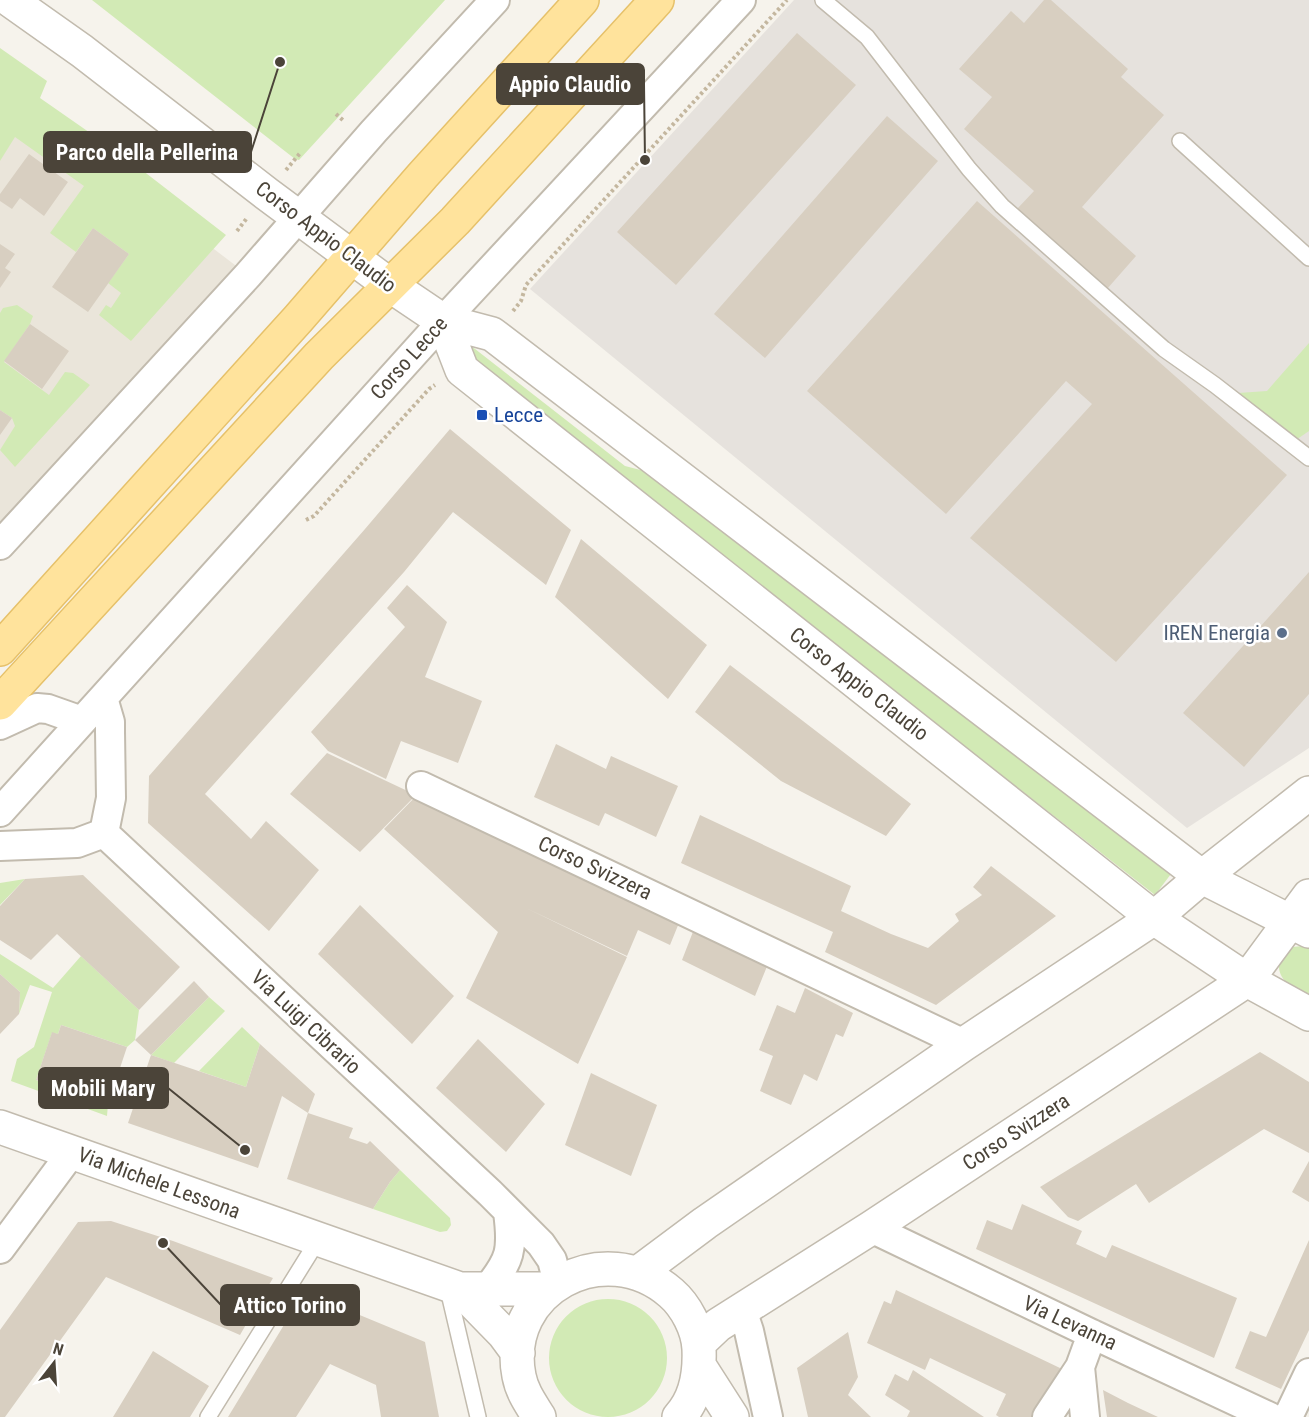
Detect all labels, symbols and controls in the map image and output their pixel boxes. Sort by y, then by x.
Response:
callout: Appio Claudio [497,64,644,104]
text: Appio Claudio [509,72,631,97]
callout: Parco della Pellerina [44,132,251,172]
text: Parco della Pellerina [56,140,238,165]
street label: Corso Appio Claudio [251,176,401,298]
street label: Corso Lecce [366,312,452,404]
place label: Lecce [494,403,543,427]
marker: Lecce [475,408,489,422]
place label: IREN Energia [1163,621,1270,645]
street label: Corso Appio Claudio [785,622,933,746]
marker: IREN Energia [1275,626,1289,640]
street label: Corso Svizzera [534,831,656,905]
street label: Via Luigi Cibrario [246,965,366,1079]
callout: Mobili Mary [39,1068,168,1108]
text: Mobili Mary [51,1076,155,1101]
street label: Corso Svizzera [958,1089,1074,1175]
street label: Via Michele Lessona [75,1142,243,1224]
callout: Attico Torino [221,1285,359,1325]
street label: Via Levanna [1019,1291,1121,1355]
text: Attico Torino [234,1293,346,1318]
north arrow [24,1333,84,1393]
text: N [51,1339,66,1360]

